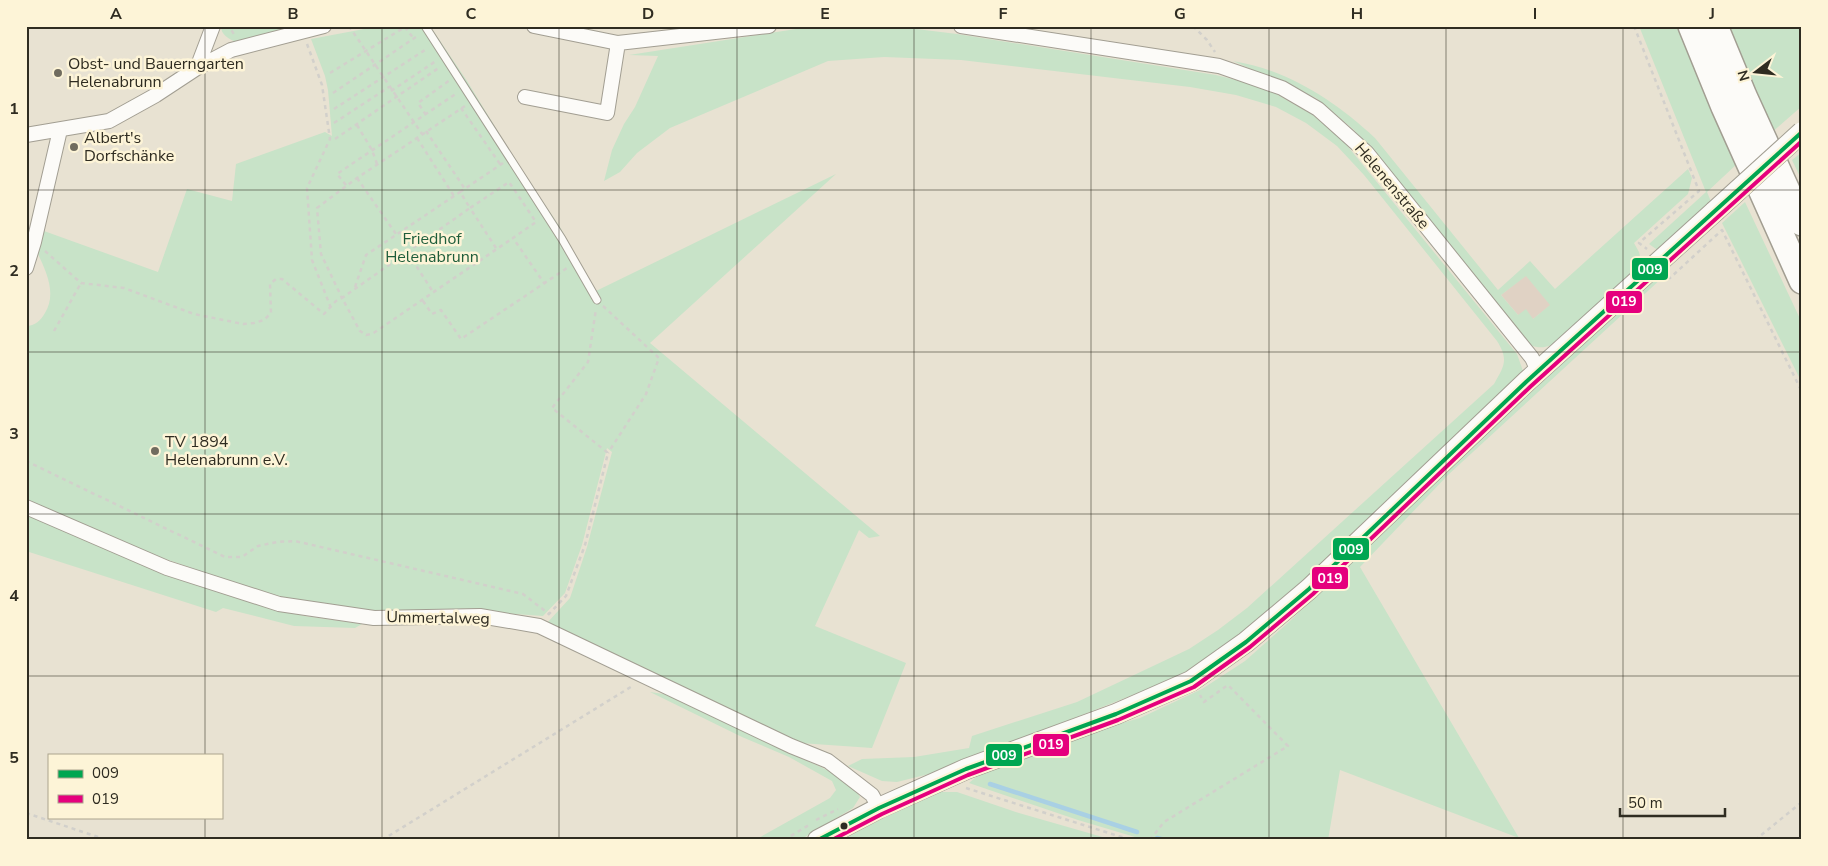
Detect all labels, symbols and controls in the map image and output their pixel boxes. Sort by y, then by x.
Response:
text: A [110,3,122,25]
text: B [287,3,299,25]
text: C [466,3,477,25]
text: D [642,3,654,25]
text: E [820,3,830,25]
text: F [999,3,1008,25]
text: G [1174,3,1186,25]
text: H [1351,3,1363,25]
text: I [1533,3,1537,25]
text: J [1708,3,1715,25]
north arrow [1730,48,1780,98]
place label: Obst- und Bauerngarten Helenabrunn [68,53,244,93]
marker: Obst- und Bauerngarten Helenabrunn [52,67,64,79]
text: N [1733,68,1755,83]
text: 1 [9,98,19,120]
place label: Albert's Dorfschänke [84,127,174,167]
street label: Helenenstraße [1349,138,1435,234]
marker: Albert's Dorfschänke [68,141,80,153]
park label: Friedhof Helenabrunn [385,228,479,268]
line badge: 009 [1631,257,1669,281]
text: 2 [9,260,19,282]
text: 009 [1637,260,1663,279]
line badge: 019 [1605,290,1643,314]
text: 019 [1611,292,1637,311]
text: 3 [9,423,19,445]
place label: TV 1894 Helenabrunn e.V. [165,431,288,471]
marker: TV 1894 Helenabrunn e.V. [149,445,161,457]
line badge: 009 [1332,537,1370,561]
text: 009 [1338,540,1364,559]
line badge: 019 [1311,566,1349,590]
text: 019 [1317,569,1343,588]
text: 4 [9,585,19,607]
street label: Ummertalweg [386,606,490,630]
line badge: 019 [1032,733,1070,757]
text: 019 [1038,735,1064,754]
line badge: 009 [985,743,1023,767]
text: 009 [991,746,1017,765]
text: 5 [9,747,19,769]
legend [48,754,222,818]
text: 009 [92,763,119,783]
scale bar [1620,786,1726,818]
text: 019 [92,789,119,809]
text: 50 m [1628,793,1663,813]
unlabelled marker [839,821,849,831]

